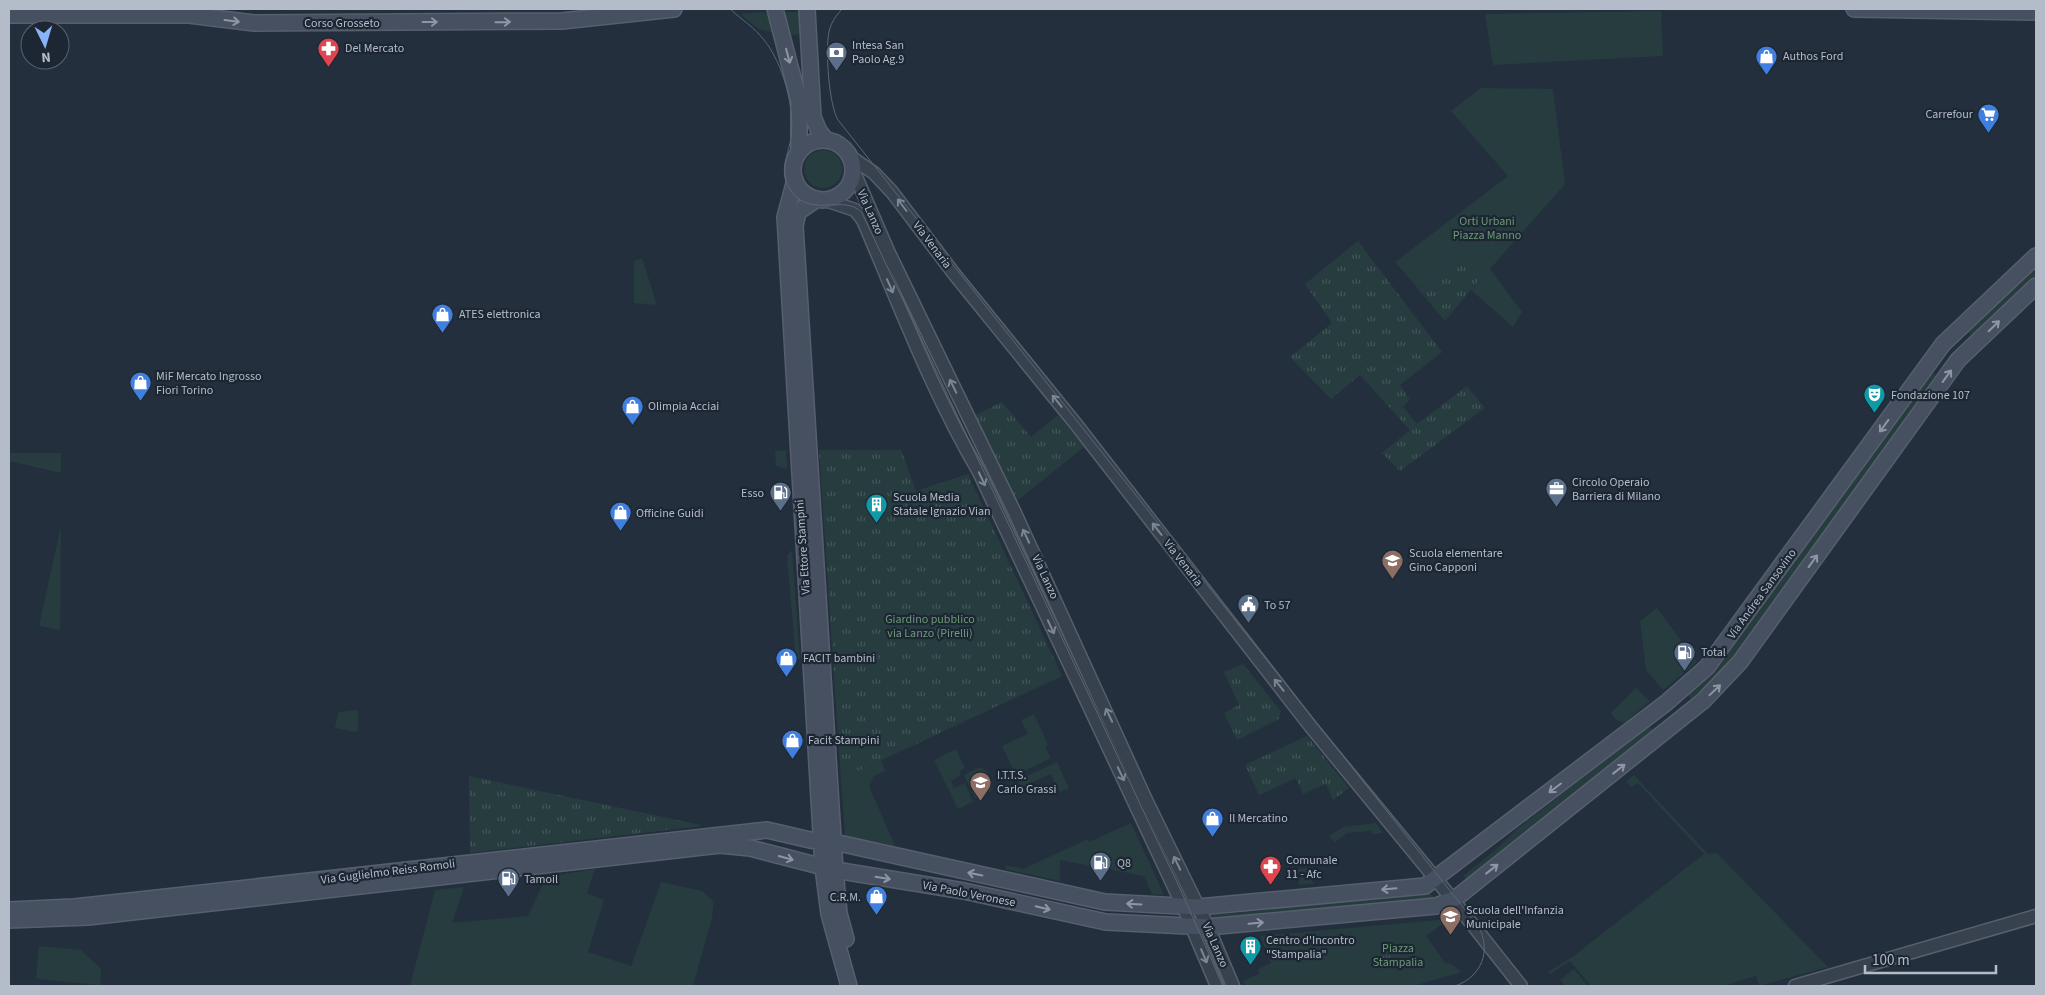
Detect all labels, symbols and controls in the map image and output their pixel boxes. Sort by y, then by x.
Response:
street label: Corso Grosseto [304,15,380,32]
one-way arrow [224,16,240,26]
one-way arrow [422,17,438,27]
one-way arrow [494,17,511,27]
north arrow [20,20,70,70]
pharmacy icon: Del Mercato [317,36,341,67]
place label: Intesa San Paolo Ag.9 [852,37,904,68]
place label: Del Mercato [345,40,404,57]
bank icon: Intesa San Paolo Ag.9 [824,40,848,71]
shop icon: Authos Ford [1755,44,1779,75]
text: N [41,47,52,67]
one-way arrow [784,47,793,63]
place label: Authos Ford [1783,48,1843,65]
supermarket icon: Carrefour [1977,102,2001,133]
place label: Carrefour [1925,106,1974,123]
street label: Via Lanzo [853,187,887,237]
one-way arrow [897,198,907,212]
park label: Orti Urbani Piazza Manno [1453,213,1521,244]
street label: Via Venaria [909,218,955,272]
one-way arrow [885,278,895,293]
shop icon: ATES elettronica [431,302,455,333]
place label: ATES elettronica [459,306,541,323]
one-way arrow [1987,320,2000,332]
place label: MiF Mercato Ingrosso Fiori Torino [156,368,262,399]
one-way arrow [1942,369,1952,383]
shop icon: MiF Mercato Ingrosso Fiori Torino [128,371,152,402]
one-way arrow [948,379,957,394]
theatre icon: Fondazione 107 [1863,383,1887,414]
place label: Fondazione 107 [1891,387,1970,404]
shop icon: Olimpia Acciai [620,394,644,425]
one-way arrow [1052,395,1063,408]
place label: Olimpia Acciai [648,398,719,415]
one-way arrow [1879,419,1889,433]
one-way arrow [978,472,988,487]
place label: Circolo Operaio Barriera di Milano [1572,474,1661,505]
office icon: Circolo Operaio Barriera di Milano [1544,477,1568,508]
fuel station icon: Esso [768,481,792,512]
place label: Esso [741,485,764,502]
place label: Scuola Media Statale Ignazio Vian [893,489,991,520]
building icon: Scuola Media Statale Ignazio Vian [865,492,889,523]
street label: Via Ettore Stampini [791,499,815,595]
shop icon: Officine Guidi [608,501,632,532]
place label: Officine Guidi [636,505,704,522]
one-way arrow [1152,522,1162,536]
one-way arrow [1020,529,1030,544]
street label: Via Venaria [1159,536,1207,590]
place label: Scuola elementare Gino Capponi [1409,545,1503,576]
street label: Via Andrea Sansovino [1723,545,1801,643]
school or university icon: Scuola elementare Gino Capponi [1381,548,1405,579]
street label: Via Lanzo [1027,552,1063,602]
one-way arrow [1808,555,1819,568]
public building icon: To 57 [1236,593,1260,624]
place label: To 57 [1264,597,1291,614]
park label: Giardino pubblico via Lanzo (Pirelli) [885,611,975,642]
one-way arrow [1047,619,1057,634]
fuel station icon: Total [1673,640,1697,671]
place label: Total [1701,644,1726,661]
shop icon: FACIT bambini [775,646,799,677]
place label: FACIT bambini [803,650,875,667]
one-way arrow [1273,679,1284,692]
one-way arrow [1709,684,1721,696]
one-way arrow [1104,708,1113,723]
shop icon: Facit Stampini [780,728,804,759]
place label: Facit Stampini [808,732,880,749]
one-way arrow [1612,763,1625,774]
one-way arrow [1116,766,1126,781]
place label: I.T.T.S. Carlo Grassi [997,767,1056,798]
school or university icon: I.T.T.S. Carlo Grassi [969,770,993,801]
one-way arrow [1548,783,1562,793]
shop icon: Il Mercatino [1201,806,1225,837]
place label: Il Mercatino [1229,810,1288,827]
fuel station icon: Q8 [1089,851,1113,882]
place label: Comunale 11 - Afc [1286,852,1338,883]
one-way arrow [778,854,794,863]
street label: Via Guglielmo Reiss Romoli [320,855,456,889]
place label: Q8 [1117,855,1131,872]
pharmacy icon: Comunale 11 - Afc [1258,855,1282,886]
one-way arrow [1172,856,1181,871]
one-way arrow [1485,864,1498,875]
fuel station icon: Tamoil [496,867,520,898]
one-way arrow [967,868,983,878]
place label: Tamoil [524,871,558,888]
one-way arrow [875,873,891,883]
street label: Via Paolo Veronese [921,877,1017,911]
one-way arrow [1381,884,1397,894]
shop icon: C.R.M. [865,885,889,916]
place label: C.R.M. [830,889,861,906]
one-way arrow [1126,899,1142,908]
place label: Scuola dell'Infanzia Municipale [1466,902,1564,933]
one-way arrow [1034,904,1050,914]
school or university icon: Scuola dell'Infanzia Municipale [1438,905,1462,936]
one-way arrow [1248,918,1264,928]
street label: Via Lanzo [1198,920,1232,970]
place label: Centro d'Incontro "Stampalia" [1266,932,1355,963]
building icon: Centro d'Incontro "Stampalia" [1238,935,1262,966]
park label: Piazza Stampalia [1373,940,1423,971]
scale bar [1865,942,1996,974]
one-way arrow [1199,948,1209,963]
text: 100 m [1872,950,1910,971]

